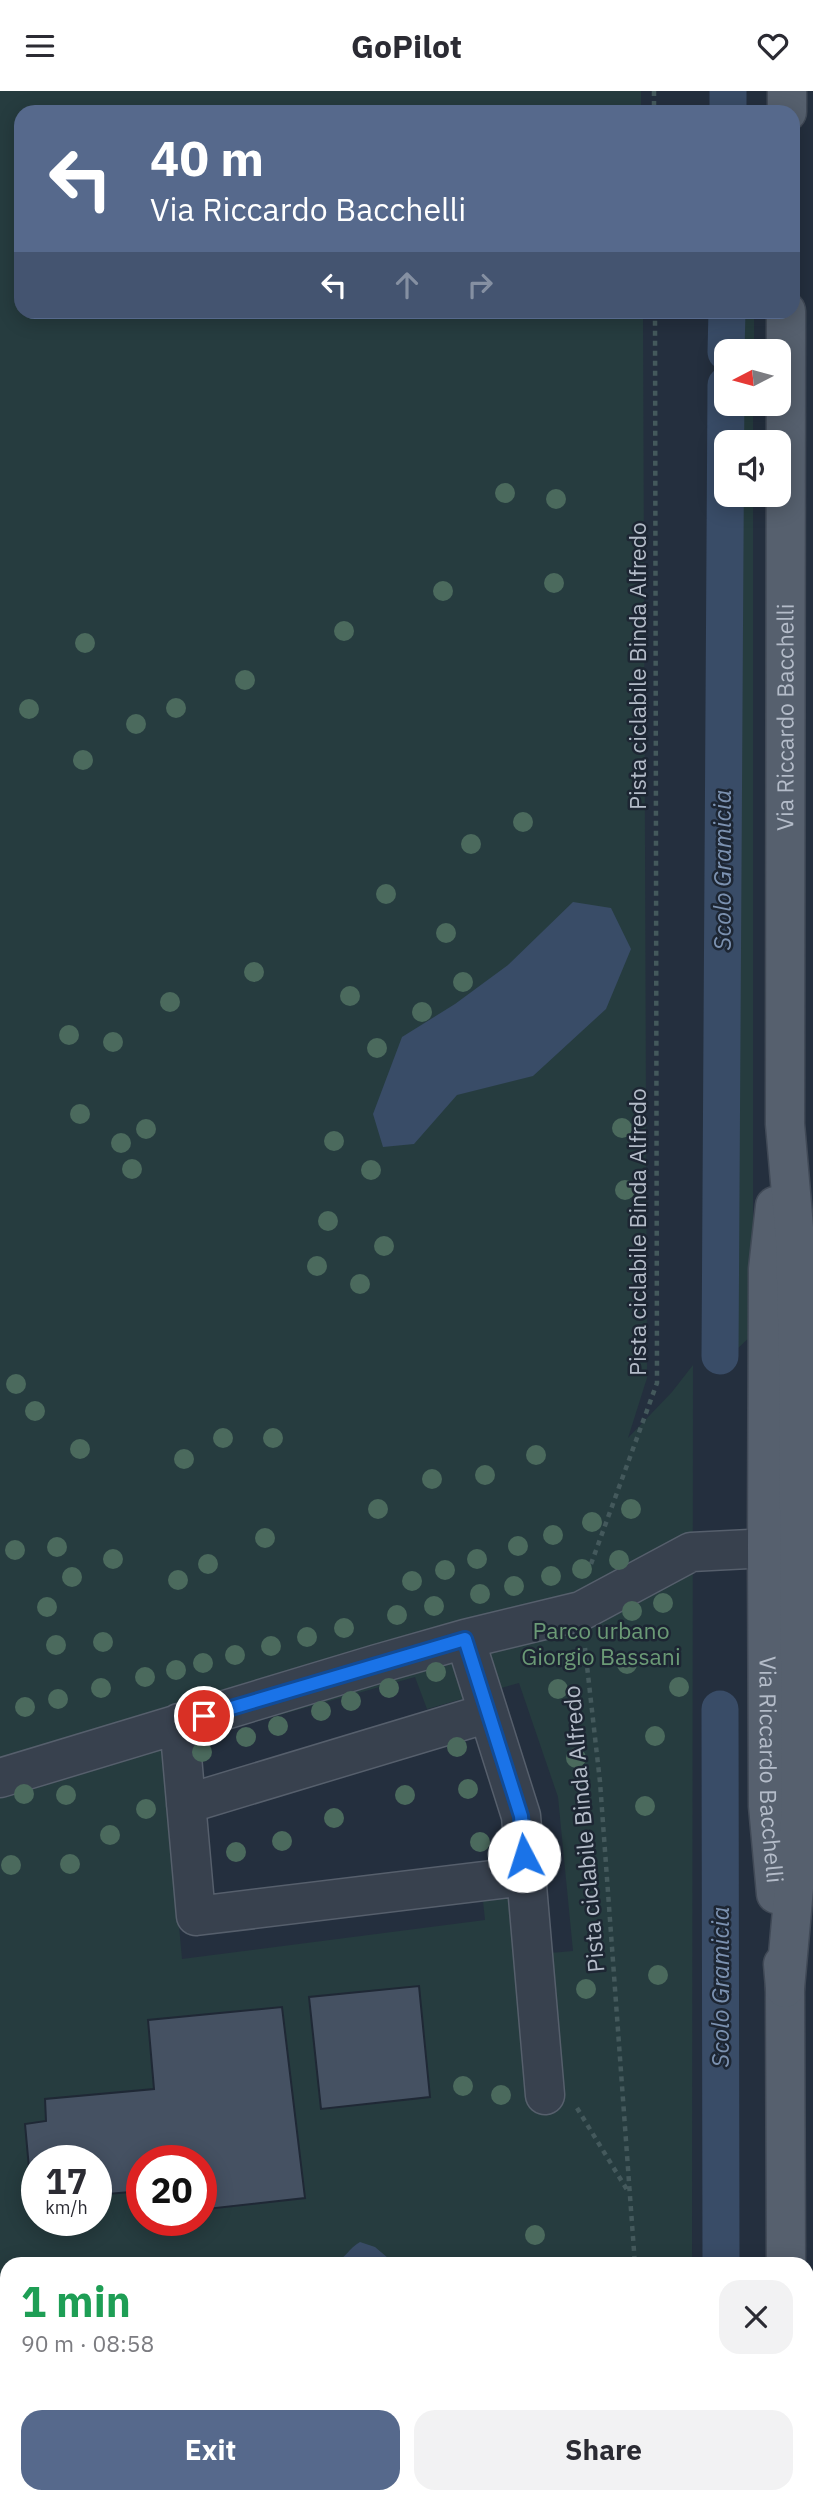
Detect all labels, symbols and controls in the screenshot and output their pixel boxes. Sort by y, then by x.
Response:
text: GoPilot [351,25,462,67]
icon: menu [21,27,59,65]
icon: heart [754,27,792,65]
text: 40 m [150,126,264,189]
icon: left [35,133,126,224]
text: Via Riccardo Bacchelli [150,188,466,230]
icon: left [315,266,353,304]
icon: ahead [388,266,426,304]
icon: right [461,266,499,304]
north arrow [714,339,791,417]
map controls [714,339,791,507]
button: sound [714,430,791,507]
street label: Pista ciclabile Binda Alfredo [622,522,652,810]
street label: Via Riccardo Bacchelli [769,603,800,831]
water label: Scolo Gramicia [706,790,738,950]
street label: Pista ciclabile Binda Alfredo [622,1088,652,1376]
park label: Parco urbano Giorgio Bassani [521,1615,681,1671]
street label: Via Riccardo Bacchelli [753,1656,791,1884]
street label: Pista ciclabile Binda Alfredo [556,1684,610,1974]
pin [174,1686,234,1746]
icon: arrive [185,1697,223,1735]
position arrow [487,1819,561,1893]
water label: Scolo Gramicia [704,1907,736,2067]
speed limit sign: 20 [126,2145,217,2236]
text: 17 [45,2158,88,2204]
text: km/h [45,2196,88,2219]
text: 1 min [21,2274,131,2329]
button: close [719,2280,793,2354]
text: 90 m · 08:58 [21,2328,154,2358]
button: Exit [21,2410,400,2490]
button: Share [414,2410,793,2490]

